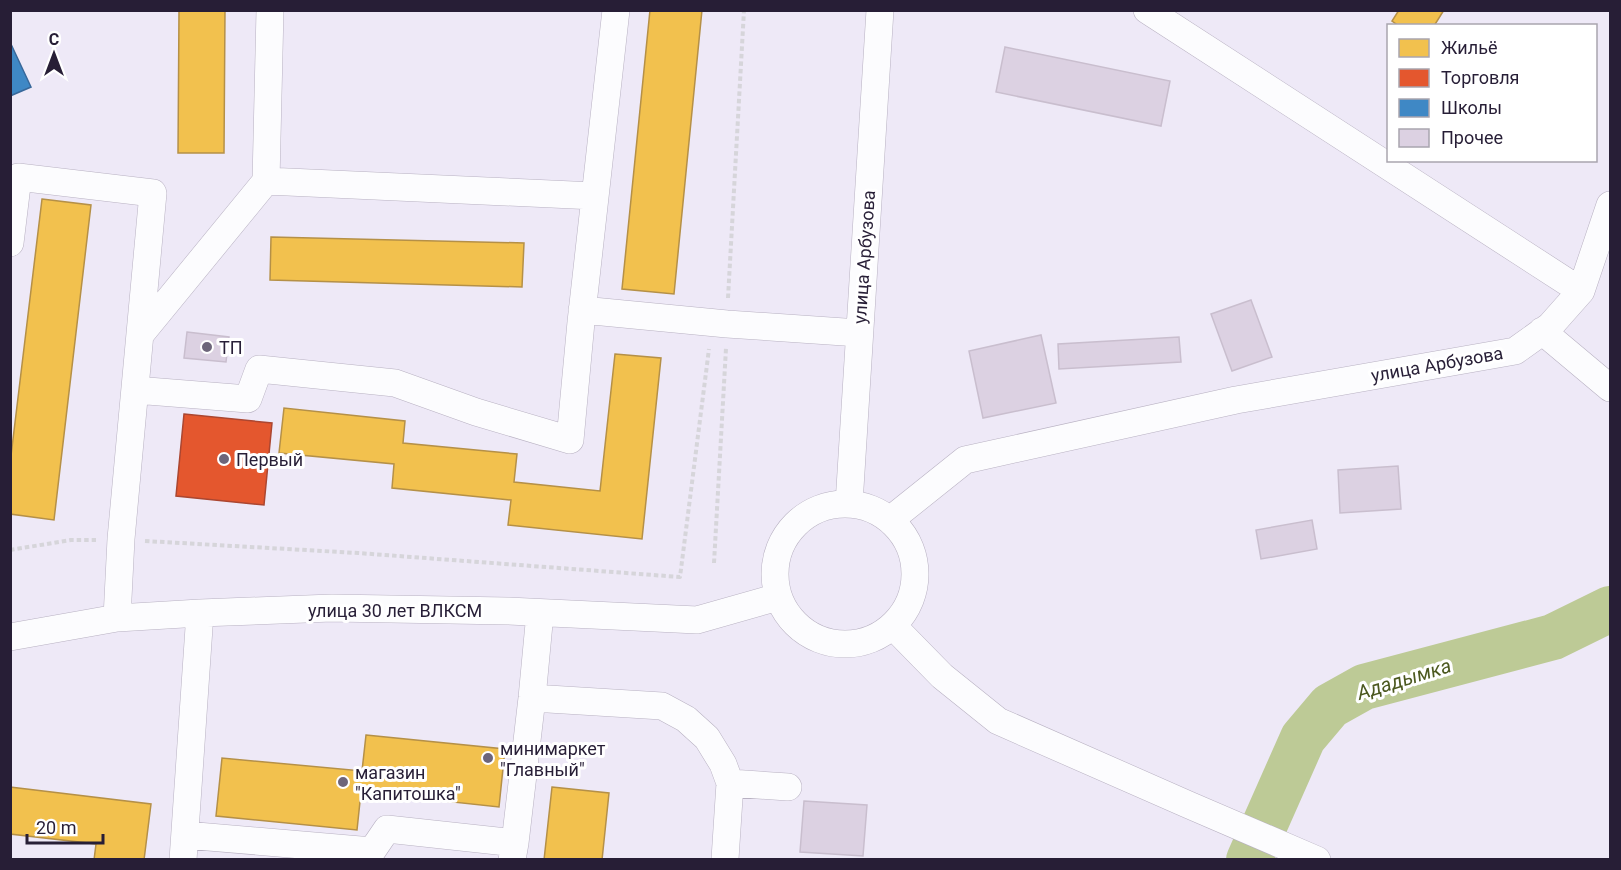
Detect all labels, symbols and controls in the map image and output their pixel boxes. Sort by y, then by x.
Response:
north arrow [24,24,84,84]
legend [1387,24,1597,162]
text: С [49,30,59,49]
text: Жильё [1441,37,1497,58]
text: Торговля [1441,67,1519,88]
text: Школы [1441,97,1502,118]
text: Прочее [1441,127,1503,148]
street label: улица Арбузова [849,190,879,324]
place label: ТП [219,337,243,358]
marker: ТП [200,340,214,354]
street label: улица Арбузова [1369,342,1505,386]
place label: Первый [236,449,303,470]
marker: Первый [217,452,231,466]
street label: улица 30 лет ВЛКСМ [308,600,482,621]
water label: Ададымка [1353,653,1454,705]
place label: минимаркет "Главный" [500,738,606,780]
marker: минимаркет "Главный" [481,751,495,765]
place label: магазин "Капитошка" [355,762,461,804]
marker: магазин "Капитошка" [336,775,350,789]
scale bar [27,807,104,845]
text: 20 m [36,817,76,838]

